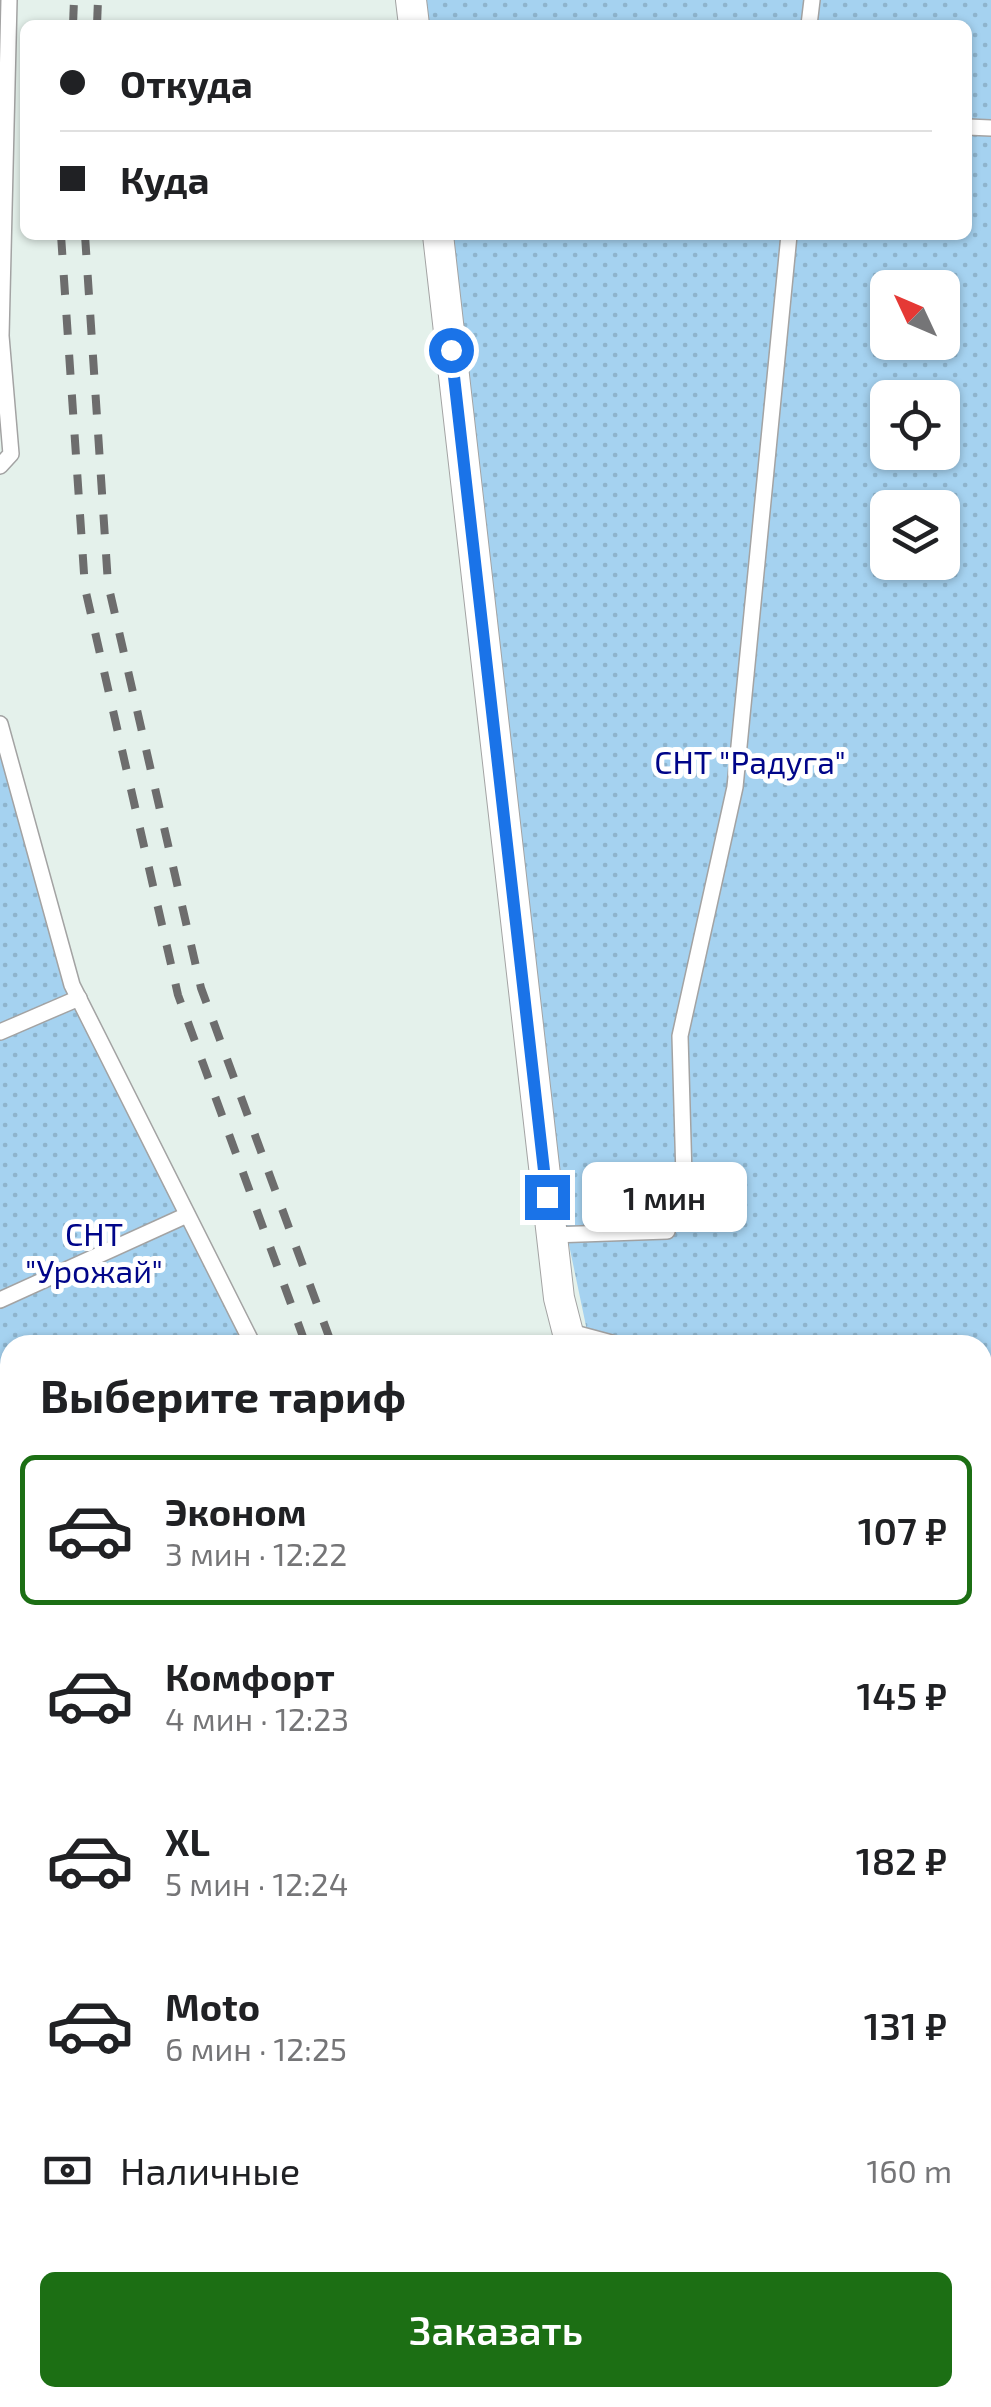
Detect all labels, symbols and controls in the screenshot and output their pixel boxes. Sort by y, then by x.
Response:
text: Откуда [120,60,253,106]
text: Куда [120,156,209,202]
north arrow [870,270,960,360]
map controls [870,270,960,580]
route start [429,328,474,373]
button: locate [870,380,960,470]
button: layers [870,490,960,580]
park label: СНТ "Радуга" [654,742,846,781]
callout: 1 мин [582,1162,747,1232]
route end [525,1175,570,1220]
text: 1 мин [623,1178,706,1216]
park label: СНТ "Урожай" [25,1214,163,1289]
text: Выберите тариф [40,1368,406,1422]
icon: car [45,1485,135,1575]
text: Эконом [165,1488,307,1534]
text: 107 ₽ [858,1507,947,1553]
text: 3 мин · 12:22 [165,1534,347,1572]
icon: car [45,1650,135,1740]
text: Комфорт [165,1653,335,1699]
text: 145 ₽ [856,1672,947,1718]
text: 4 мин · 12:23 [165,1699,349,1737]
icon: car [45,1815,135,1905]
text: XL [165,1818,210,1864]
text: 182 ₽ [856,1837,947,1883]
text: 5 мин · 12:24 [165,1864,348,1902]
icon: car [45,1980,135,2070]
text: Moto [165,1983,260,2029]
text: 131 ₽ [864,2002,947,2048]
text: 6 мин · 12:25 [165,2029,347,2067]
icon: cash [40,2143,95,2198]
text: Наличные [120,2147,300,2193]
text: 160 m [866,2151,952,2189]
button: Заказать [40,2272,952,2387]

